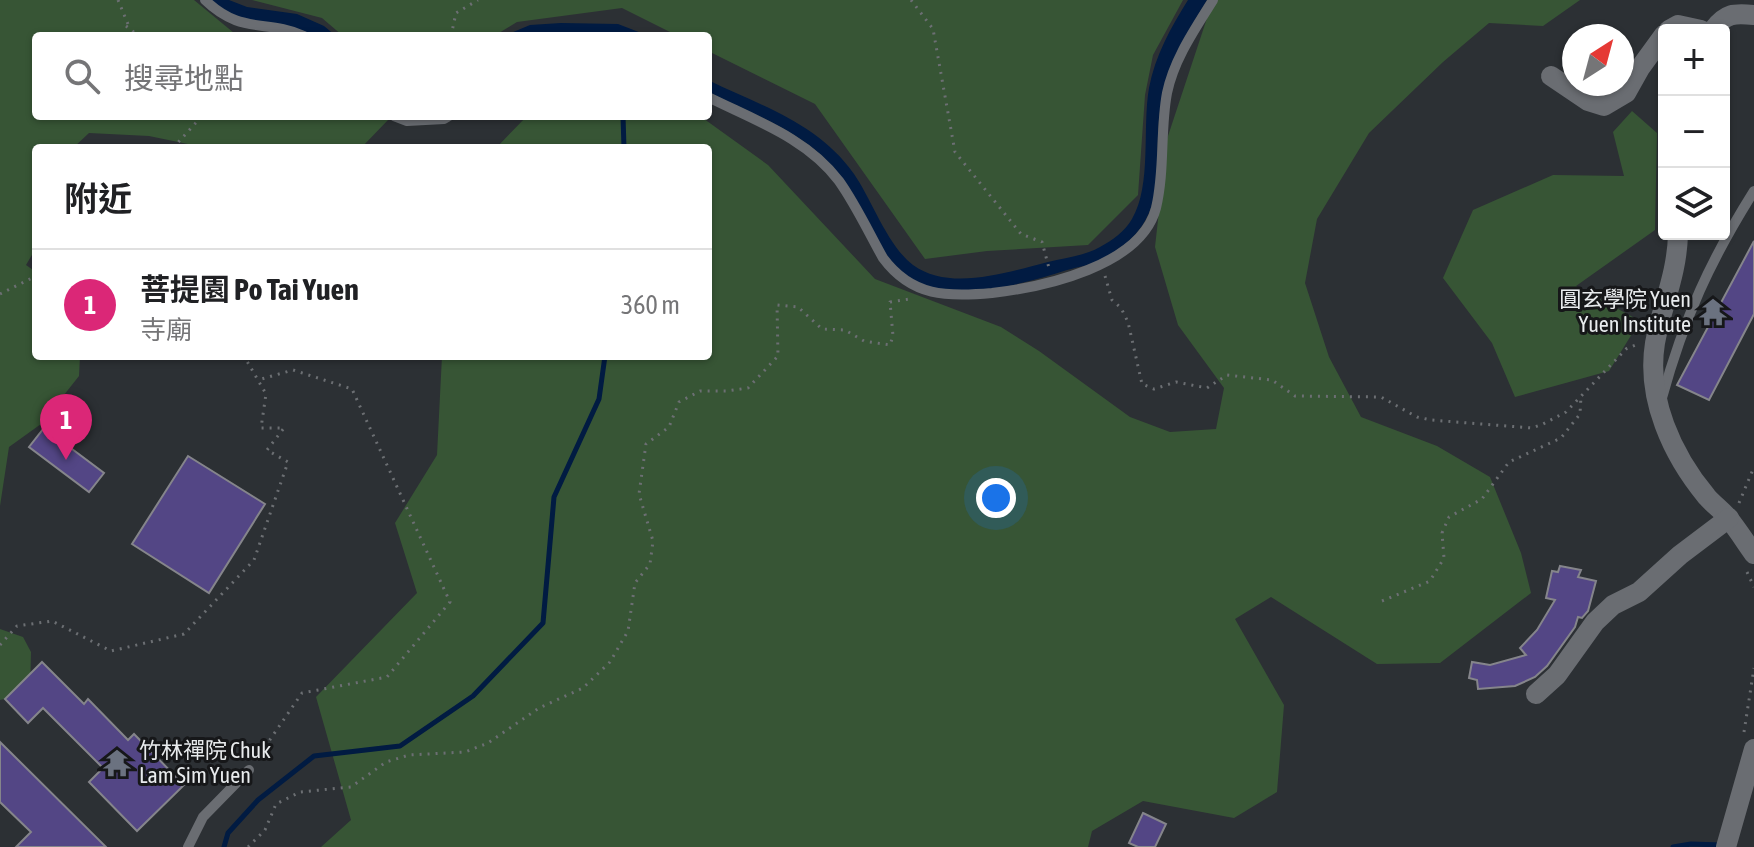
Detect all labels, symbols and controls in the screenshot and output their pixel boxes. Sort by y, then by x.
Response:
north arrow [1562,24,1634,96]
map controls [1658,24,1730,240]
button: + [1658,24,1730,96]
search box [32,32,712,120]
icon: search [60,54,104,98]
text: 搜尋地點 [124,61,244,95]
button: − [1658,96,1730,168]
button: layers [1658,168,1730,240]
text: 附近 [64,179,132,218]
text: 菩提園 Po Tai Yuen [140,272,359,306]
place label: 圓玄學院 Yuen Yuen Institute [1559,286,1691,337]
text: 1 [84,290,96,320]
text: 360 m [621,290,680,320]
temple icon: 圓玄學院 Yuen Yuen Institute [1698,297,1728,327]
text: 寺廟 [140,315,192,345]
pin: 1 [40,394,92,460]
your location [976,478,1016,518]
place label: 竹林禪院 Chuk Lam Sim Yuen [139,737,271,788]
temple icon: 竹林禪院 Chuk Lam Sim Yuen [102,748,132,778]

